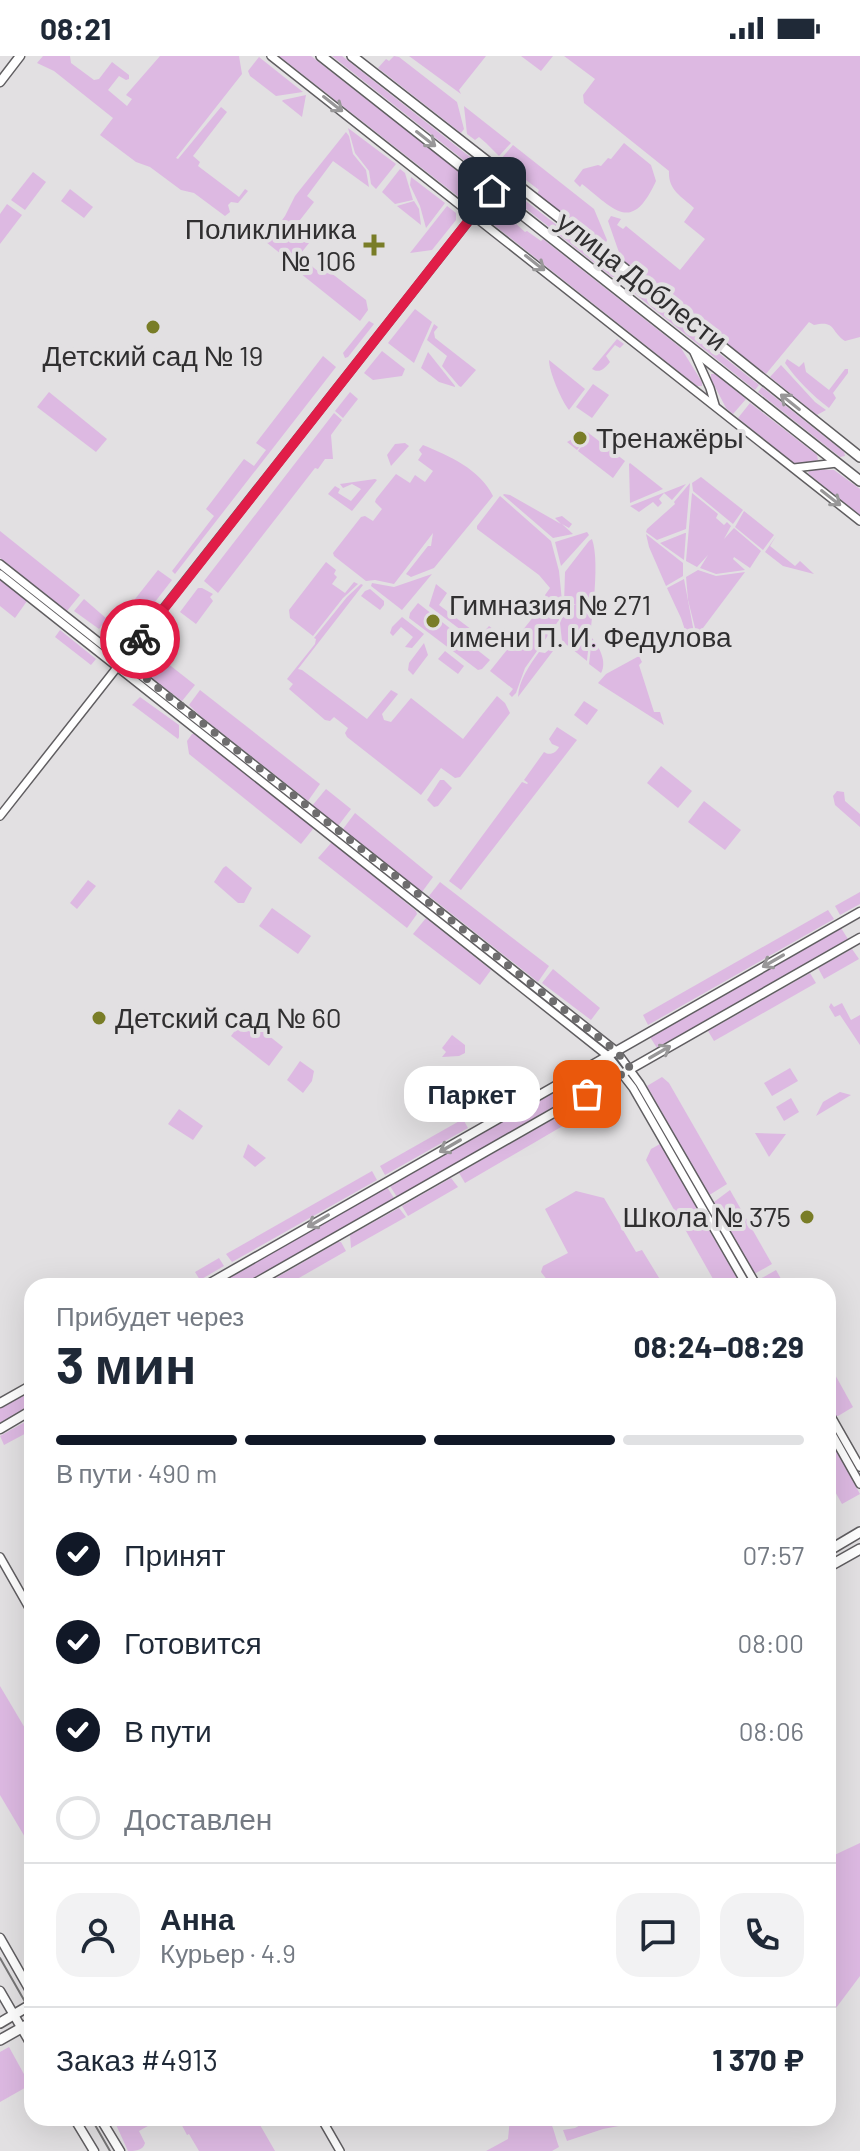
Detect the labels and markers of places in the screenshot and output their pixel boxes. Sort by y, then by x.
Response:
pin [458,157,526,225]
place label: Поликлиника № 106 [185,211,356,277]
marker: Поликлиника № 106 [363,234,385,256]
marker: Детский сад № 19 [144,318,162,336]
place label: Детский сад № 19 [43,338,263,372]
place label: Тренажёры [596,420,744,454]
marker: Тренажёры [571,429,589,447]
place label: Гимназия № 271 имени П. И. Федулова [449,587,732,653]
marker: Гимназия № 271 имени П. И. Федулова [424,612,442,630]
place label: Детский сад № 60 [115,1000,342,1034]
marker: Детский сад № 60 [90,1009,108,1027]
pin [553,1060,621,1128]
callout: Паркет [403,1066,539,1122]
place label: Школа № 375 [623,1199,791,1233]
marker: Школа № 375 [798,1208,816,1226]

